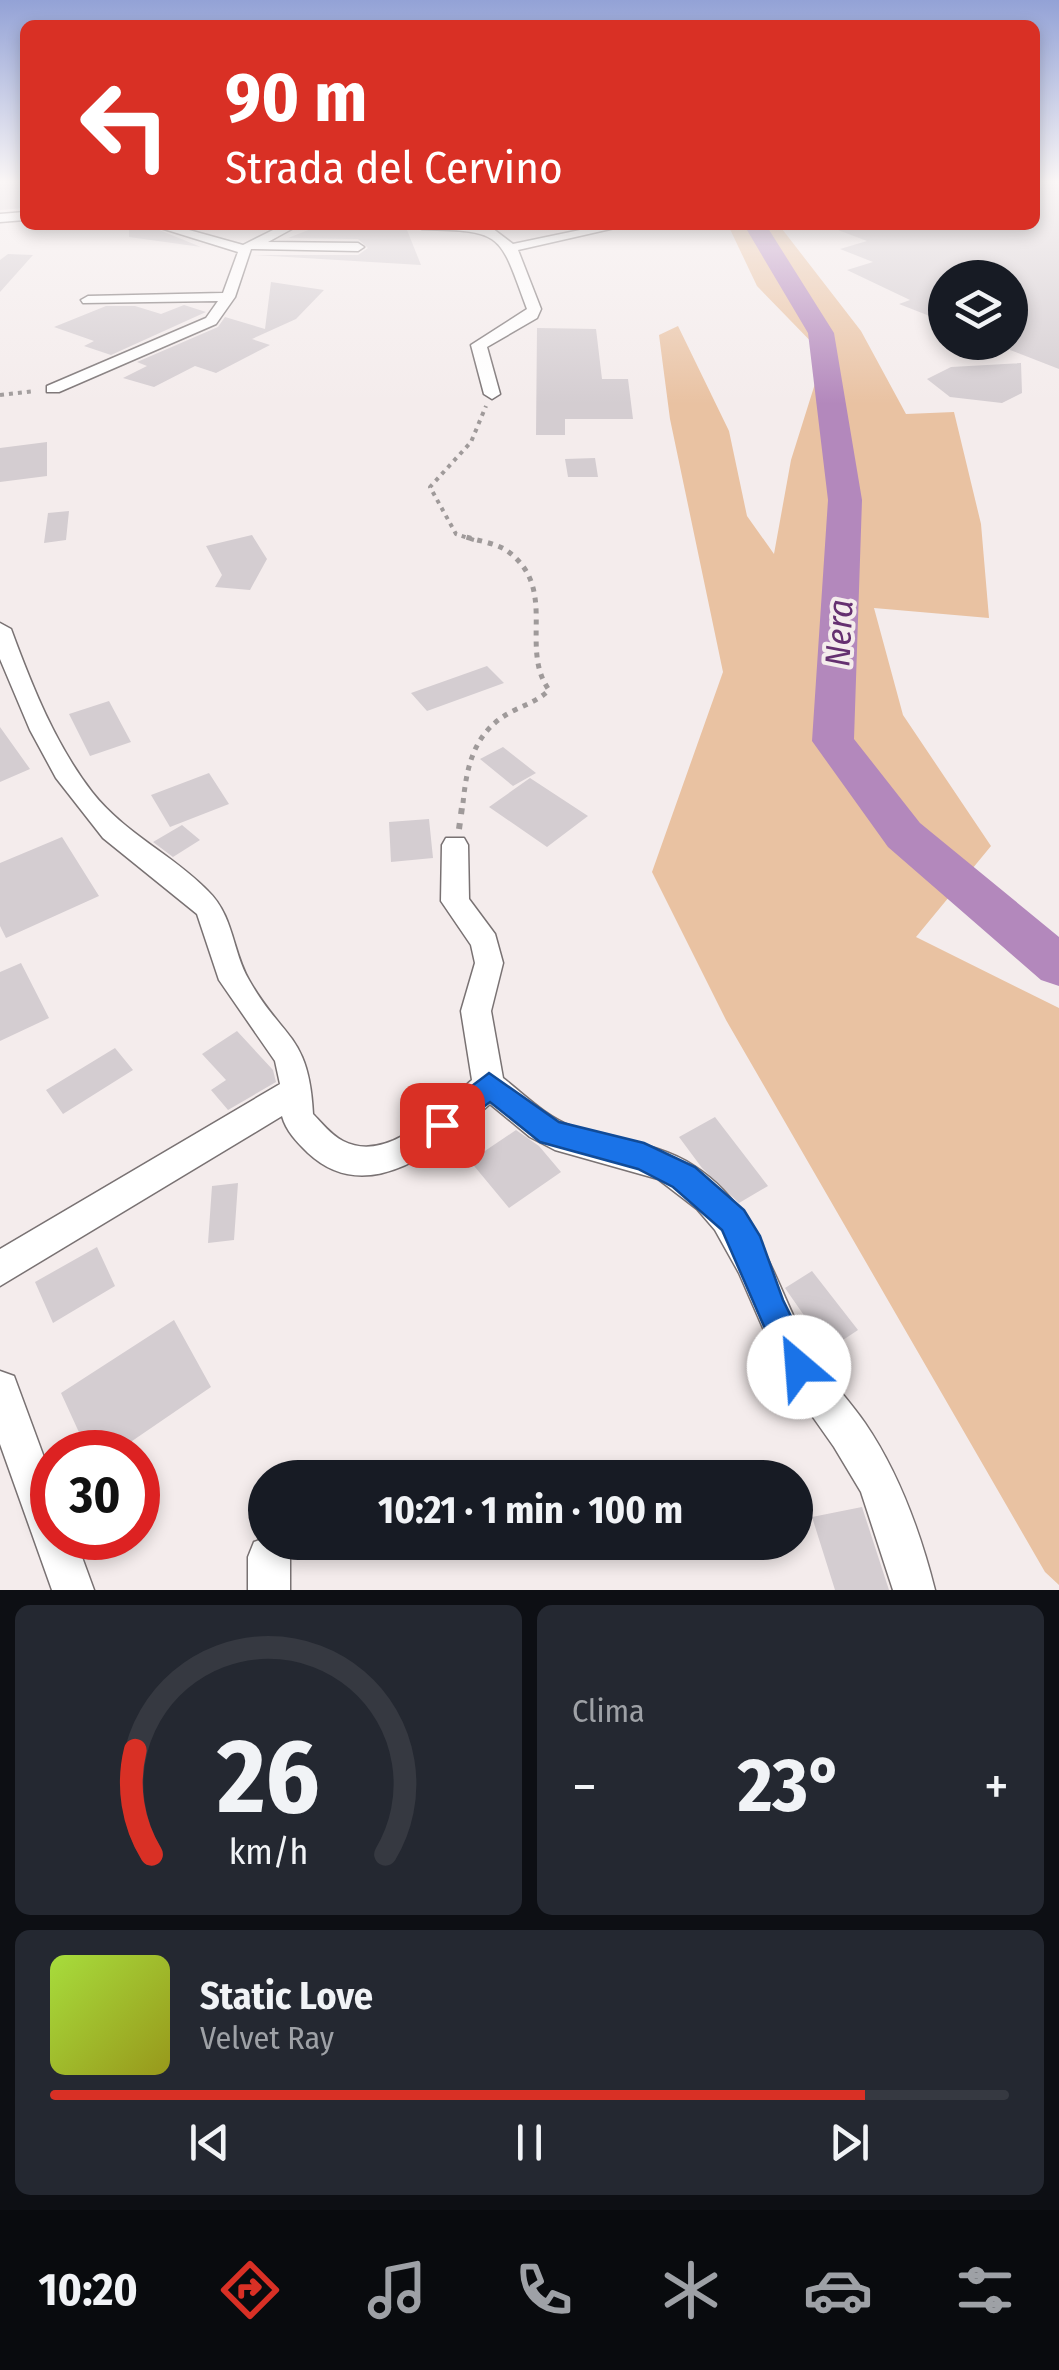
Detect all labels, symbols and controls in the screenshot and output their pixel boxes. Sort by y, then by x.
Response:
text: 90 m [225,56,367,140]
icon: left [60,60,190,190]
text: Strada del Cervino [225,141,563,195]
map controls [928,260,1028,360]
button: layers [928,260,1028,360]
water label: Nera [816,598,862,668]
pin [400,1083,485,1168]
icon: arrive [415,1098,470,1153]
position arrow [747,1315,851,1419]
speed limit sign: 30 [30,1430,160,1560]
text: 10:21 · 1 min · 100 m [378,1487,683,1533]
text: Clima [572,1692,645,1730]
text: 26 [216,1715,320,1840]
text: 23° [738,1741,843,1831]
text: − [572,1754,597,1820]
text: + [984,1754,1009,1820]
text: km/h [229,1831,308,1873]
text: Static Love [200,1973,373,2019]
text: Velvet Ray [200,2019,334,2057]
icon: previous [182,2115,237,2170]
icon: pause [502,2115,557,2170]
icon: next [822,2115,877,2170]
icon: directions [215,2255,285,2325]
icon: music [362,2255,432,2325]
icon: phone [509,2255,579,2325]
icon: climate [656,2255,726,2325]
icon: car [803,2255,873,2325]
icon: filters [950,2255,1020,2325]
text: 10:20 [39,2263,138,2317]

